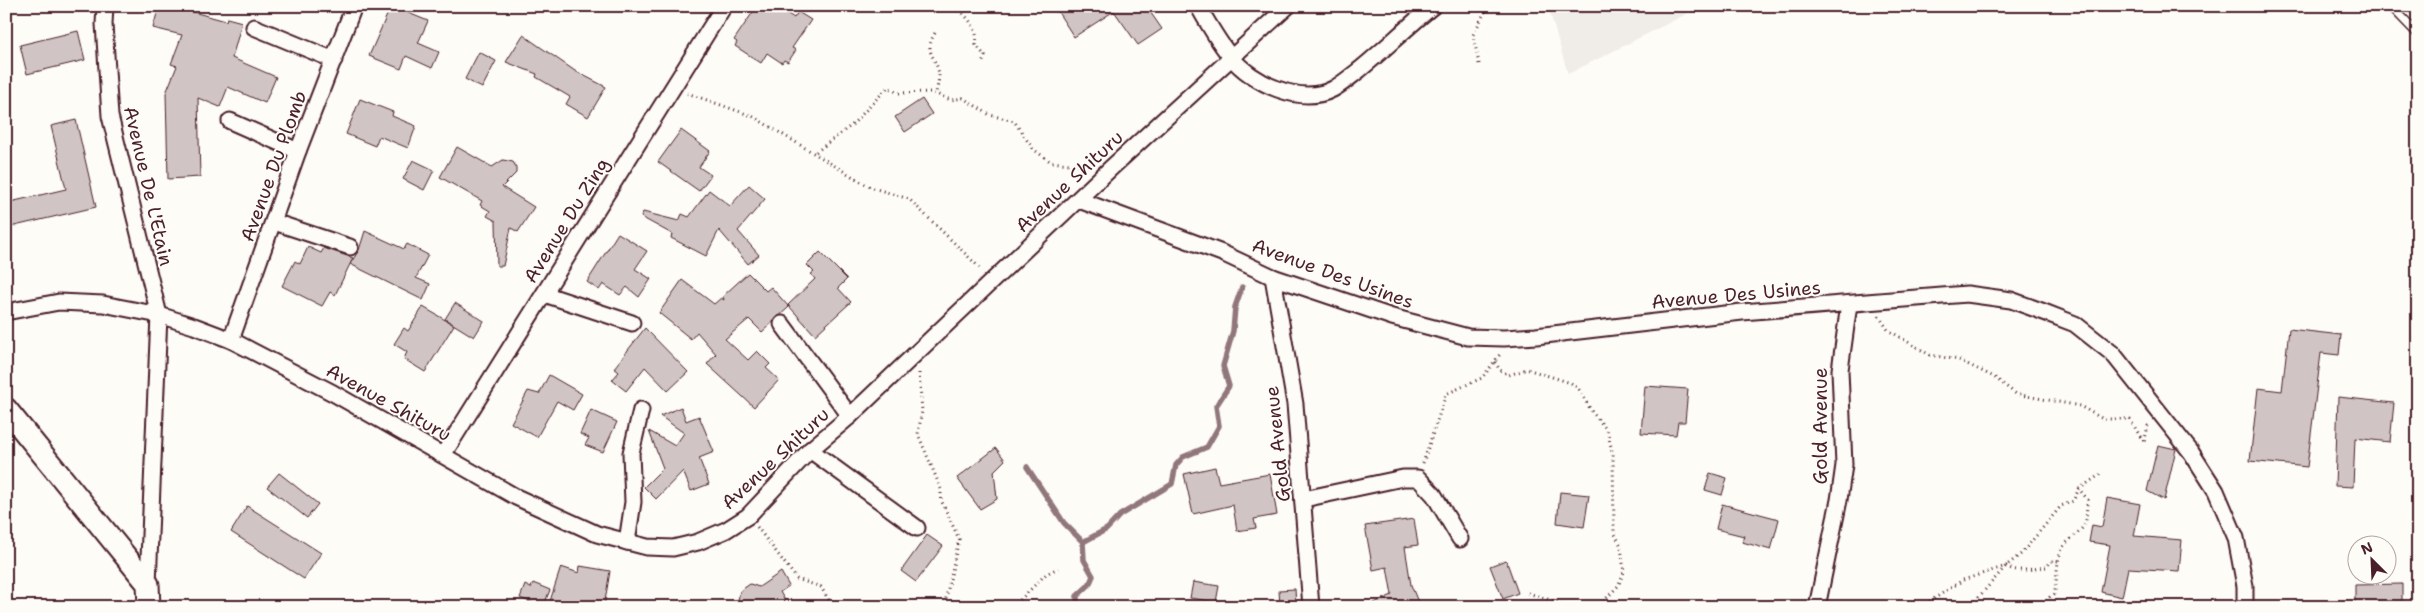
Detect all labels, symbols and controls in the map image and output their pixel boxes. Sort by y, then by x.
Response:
street label: Avenue Du Plomb [235,87,312,245]
street label: Avenue De L'Etain [118,104,179,268]
street label: Avenue Shituru [1010,125,1129,238]
street label: Avenue Du Zing [518,153,615,288]
street label: Avenue Des Usines [1249,233,1417,314]
street label: Avenue Des Usines [1650,275,1822,314]
street label: Avenue Shituru [322,358,456,447]
street label: Gold Avenue [1808,368,1833,484]
street label: Gold Avenue [1259,385,1296,503]
street label: Avenue Shituru [716,402,835,515]
north arrow [2346,536,2396,586]
text: N [2358,538,2375,559]

